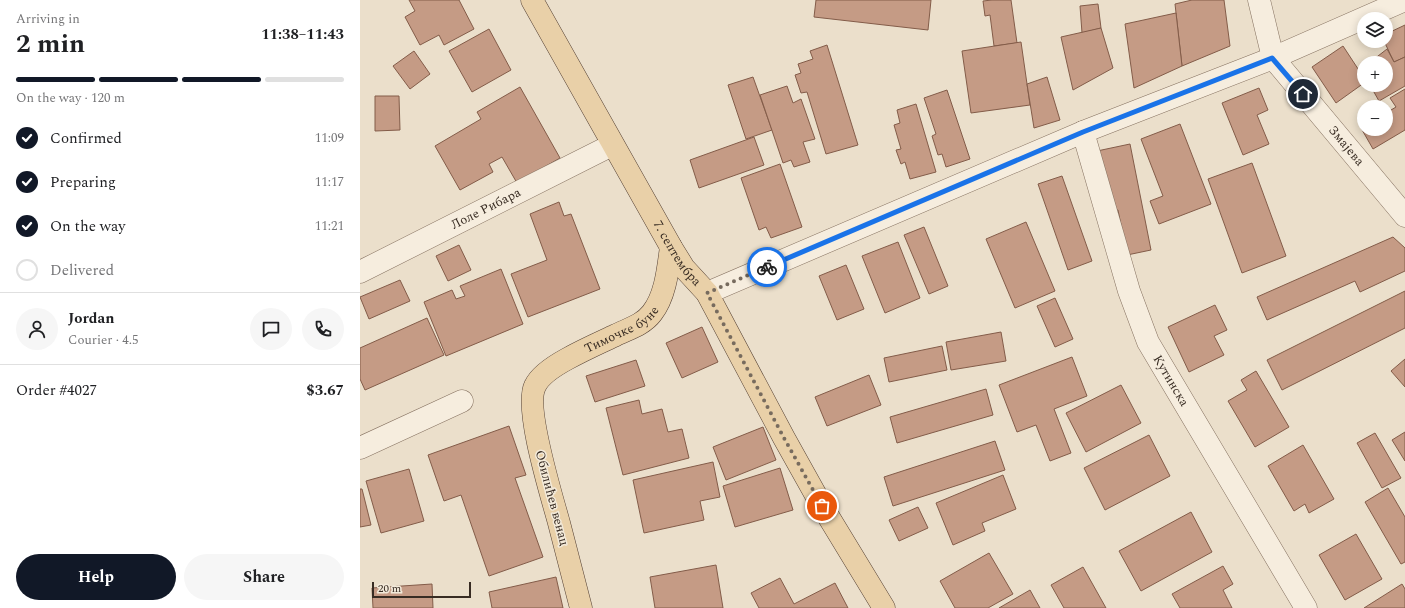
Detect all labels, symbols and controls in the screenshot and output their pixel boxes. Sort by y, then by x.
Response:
text: Arriving in [16,9,80,29]
map controls [1357,12,1393,136]
button: layers [1357,12,1393,48]
text: 11:38–11:43 [261,23,344,46]
text: 2 min [16,24,85,64]
button: + [1357,56,1393,92]
pin [1286,77,1320,111]
icon: home [1292,83,1314,105]
text: On the way · 120 m [16,88,125,108]
button: − [1357,100,1393,136]
street label: Змајева [1323,121,1370,171]
icon: check [16,127,38,149]
text: Confirmed [50,127,122,150]
text: 11:09 [315,128,344,148]
icon: check [16,171,38,193]
text: Preparing [50,171,116,194]
text: 11:17 [315,172,344,192]
street label: Лоле Рибара [447,182,525,235]
icon: check [16,215,38,237]
text: On the way [50,215,125,238]
text: 11:21 [315,216,344,236]
street label: 7. септембра [648,217,707,291]
courier [747,247,787,287]
icon: bike [756,256,778,278]
text: Delivered [50,259,114,282]
street label: Тимочке буне [581,302,664,358]
text: Jordan [68,307,115,330]
button: person [16,308,58,350]
button: chat [250,308,292,350]
button: phone [302,308,344,350]
text: Courier · 4.5 [68,330,138,350]
street label: Кутинска [1148,351,1194,411]
text: Order #4027 [16,379,97,402]
text: $3.67 [306,379,344,402]
street label: Обилићев венац [530,448,574,548]
pin [805,489,839,523]
icon: bag [811,495,833,517]
button: Help [16,554,176,600]
button: Share [184,554,344,600]
scale bar [372,580,471,599]
text: 20 m [378,580,401,597]

